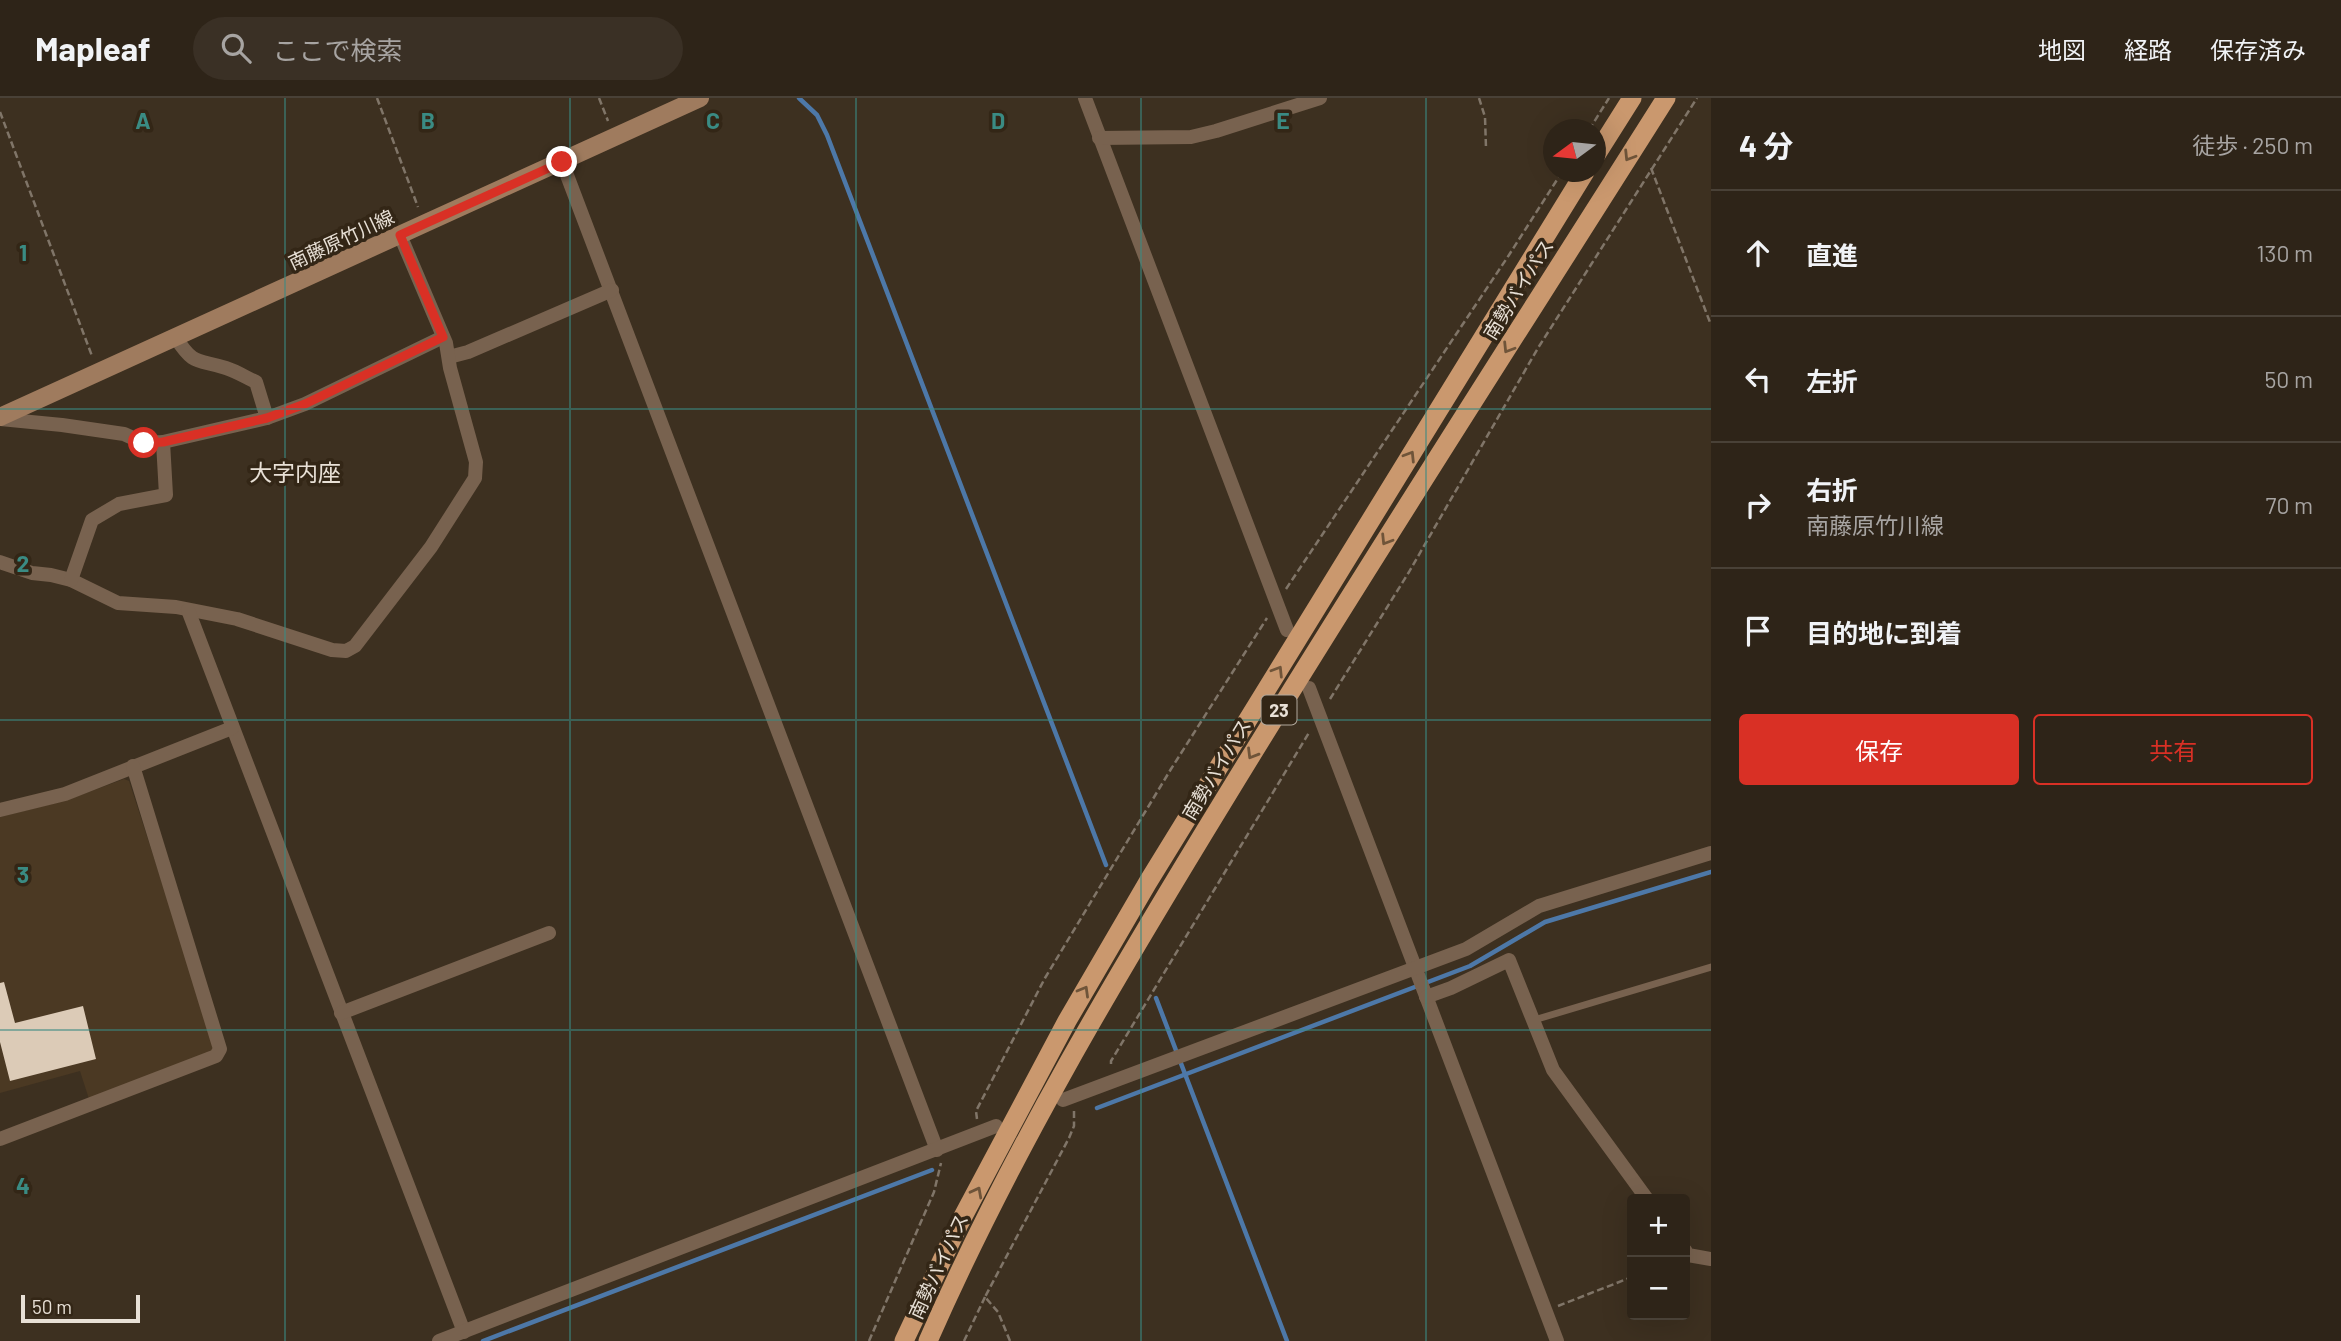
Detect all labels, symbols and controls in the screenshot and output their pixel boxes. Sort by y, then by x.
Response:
search box [193,17,683,80]
text: Mapleaf [35,28,151,68]
icon: search [217,29,255,67]
text: ここで検索 [273,34,403,65]
text: 地図 [2038,35,2086,64]
text: 経路 [2124,35,2172,64]
text: 保存済み [2210,35,2306,64]
text: A [135,106,151,134]
text: B [421,106,435,134]
text: C [706,106,720,134]
text: D [991,106,1005,134]
text: E [1276,106,1290,134]
north arrow [1543,119,1606,182]
text: 4 分 [1739,127,1793,163]
text: 徒歩 · 250 m [2192,131,2313,159]
route end [546,146,577,177]
one-way arrow [1625,148,1638,161]
street label: 南藤原竹川線 [284,204,398,274]
icon: ahead [1739,234,1777,272]
street label: 南勢バイパス [1478,235,1558,343]
text: 1 [19,238,27,266]
text: 直進 [1806,239,1858,270]
text: 130 m [2256,239,2313,267]
one-way arrow [1503,340,1516,353]
icon: left [1739,360,1777,398]
text: 左折 [1806,365,1858,396]
text: 50 m [2265,365,2313,393]
route start [128,427,159,458]
one-way arrow [1402,451,1415,464]
district label: 大字内座 [249,458,341,486]
text: 右折 [1806,474,1858,505]
icon: right [1739,486,1777,524]
text: 70 m [2266,491,2313,519]
text: 南藤原竹川線 [1806,511,1944,539]
one-way arrow [1382,533,1395,546]
text: 2 [17,549,29,577]
icon: arrive [1739,612,1777,650]
text: 目的地に到着 [1806,617,1962,648]
one-way arrow [1270,665,1283,678]
road number: 23 [1262,696,1296,724]
street label: 南勢バイパス [1177,714,1255,824]
button: 保存 [1739,714,2019,785]
button: 共有 [2033,714,2313,785]
one-way arrow [1248,746,1261,759]
text: 3 [17,860,29,888]
one-way arrow [1076,986,1089,999]
text: 4 [16,1171,30,1199]
one-way arrow [968,1186,982,1199]
map controls [1627,1194,1690,1320]
button: + [1627,1194,1690,1257]
street label: 南勢バイパス [904,1210,972,1322]
button: − [1627,1257,1690,1320]
scale bar [21,1292,140,1324]
text: 50 m [32,1295,72,1318]

